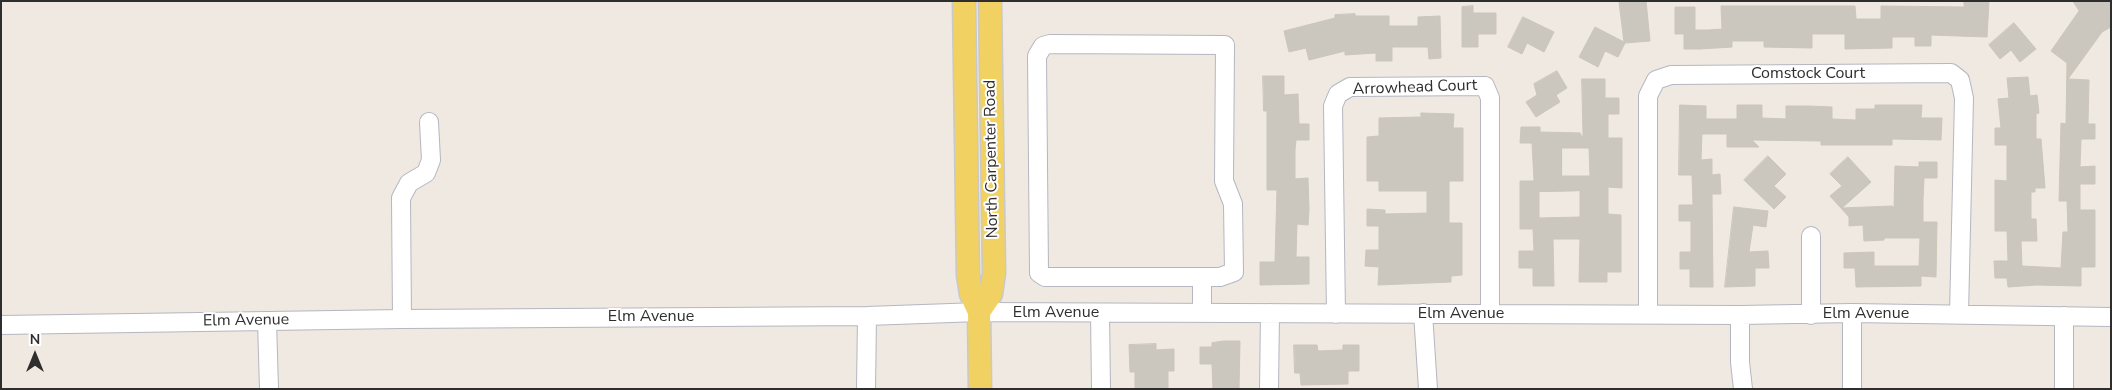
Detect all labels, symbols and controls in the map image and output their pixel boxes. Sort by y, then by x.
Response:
street label: Comstock Court [1751,64,1865,84]
street label: Arrowhead Court [1352,76,1478,100]
street label: North Carpenter Road [981,80,1003,238]
street label: Elm Avenue [1013,303,1099,323]
street label: Elm Avenue [1418,304,1504,324]
street label: Elm Avenue [1823,304,1909,324]
street label: Elm Avenue [608,307,694,327]
street label: Elm Avenue [203,311,289,331]
north arrow [10,330,60,380]
text: N [30,330,40,349]

